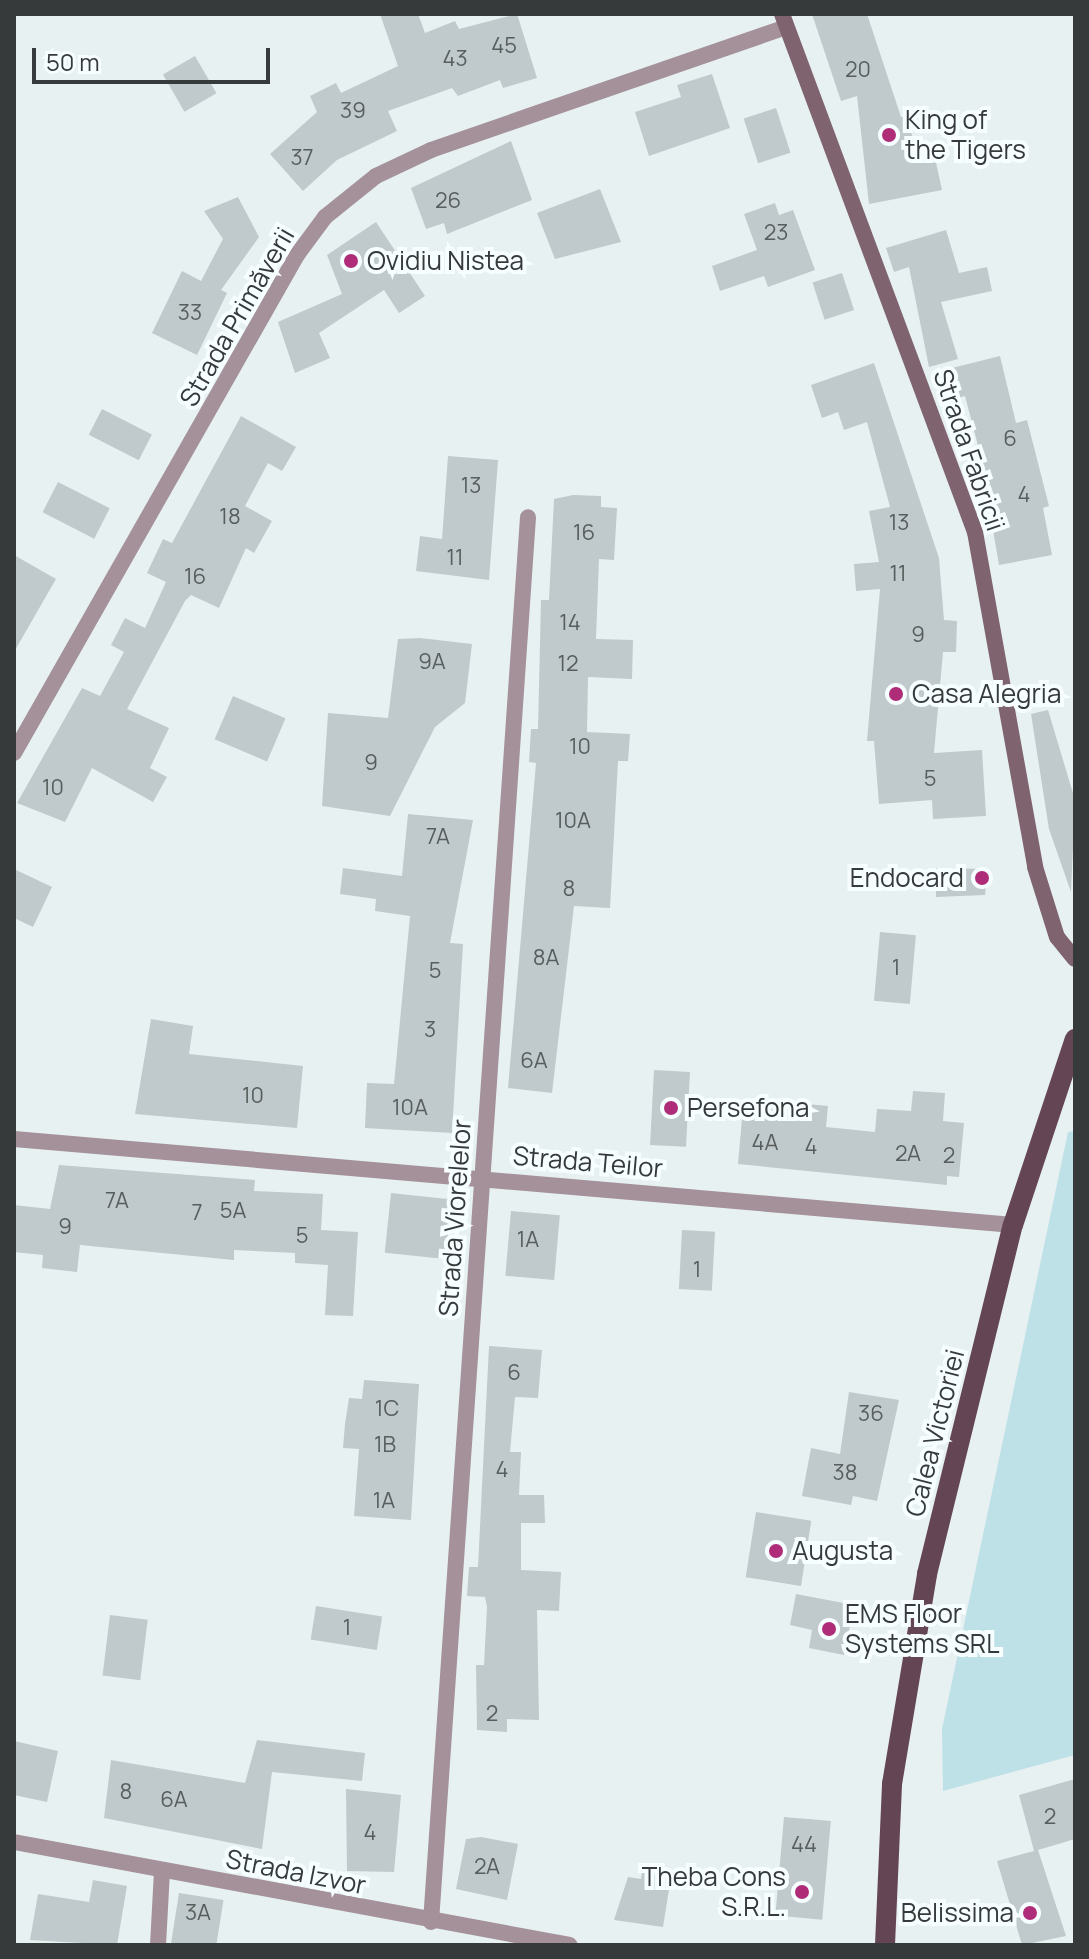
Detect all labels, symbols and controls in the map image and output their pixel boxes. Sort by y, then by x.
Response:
scale bar [36,32,274,82]
house number: 45 [491,33,517,59]
text: 50 m [46,45,100,78]
house number: 43 [442,46,468,72]
house number: 20 [845,57,871,83]
house number: 39 [340,98,366,124]
place label: King of the Tigers [905,104,1026,166]
marker: King of the Tigers [880,126,898,144]
house number: 37 [290,145,314,171]
house number: 26 [435,188,461,214]
house number: 23 [764,220,788,246]
street label: Strada Primăverii [173,222,301,412]
place label: Ovidiu Nistea [367,245,524,277]
marker: Ovidiu Nistea [342,252,360,270]
house number: 33 [178,300,202,326]
street label: Strada Fabricii [927,365,1011,535]
house number: 6 [1003,426,1017,452]
house number: 13 [461,473,481,499]
house number: 4 [1018,482,1030,508]
house number: 18 [219,504,241,530]
house number: 13 [889,510,909,536]
house number: 16 [573,520,595,546]
house number: 11 [446,545,464,571]
house number: 11 [889,561,907,587]
house number: 16 [184,564,206,590]
house number: 14 [559,610,581,636]
house number: 9 [911,622,925,648]
house number: 9A [418,649,446,675]
house number: 12 [557,651,579,677]
place label: Casa Alegria [912,678,1061,710]
marker: Casa Alegria [887,685,905,703]
house number: 10 [569,734,591,760]
house number: 9 [364,750,378,776]
house number: 5 [924,766,936,792]
house number: 10 [42,775,64,801]
house number: 10A [555,808,591,834]
house number: 7A [426,824,450,850]
place label: Endocard [850,862,964,894]
marker: Endocard [971,867,993,889]
house number: 8 [563,876,575,902]
house number: 8A [533,945,559,971]
house number: 1 [892,955,900,981]
house number: 5 [429,958,441,984]
house number: 3 [424,1017,436,1043]
house number: 6A [520,1048,548,1074]
house number: 10 [242,1083,264,1109]
place label: Persefona [687,1092,809,1124]
house number: 10A [392,1095,428,1121]
marker: Persefona [662,1099,680,1117]
street label: Strada Viorelelor [433,1118,477,1318]
house number: 4A [751,1130,779,1156]
house number: 4 [805,1134,817,1160]
street label: Strada Teilor [512,1140,664,1184]
house number: 2A [895,1141,921,1167]
house number: 2 [943,1143,955,1169]
house number: 7A [105,1188,129,1214]
house number: 5A [220,1198,246,1224]
house number: 7 [191,1200,203,1226]
house number: 9 [58,1214,72,1240]
house number: 5 [296,1223,308,1249]
house number: 1A [517,1227,539,1253]
house number: 1 [693,1257,701,1283]
street label: Calea Victoriei [899,1346,971,1520]
house number: 6 [507,1360,521,1386]
house number: 1C [375,1396,399,1422]
house number: 36 [858,1401,884,1427]
house number: 1B [374,1432,396,1458]
house number: 4 [496,1457,508,1483]
house number: 38 [833,1460,857,1486]
house number: 1A [373,1488,395,1514]
place label: Augusta [792,1535,893,1567]
marker: Augusta [767,1542,785,1560]
place label: EMS Floor Systems SRL [845,1598,999,1660]
house number: 1 [343,1615,351,1641]
marker: EMS Floor Systems SRL [820,1620,838,1638]
house number: 2 [486,1701,498,1727]
house number: 8 [120,1779,132,1805]
house number: 6A [160,1787,188,1813]
house number: 2 [1044,1804,1056,1830]
house number: 4 [364,1820,376,1846]
house number: 44 [791,1832,817,1858]
street label: Strada Izvor [223,1843,369,1901]
house number: 2A [474,1854,500,1880]
place label: Theba Cons S.R.L. [642,1861,786,1922]
marker: Theba Cons S.R.L. [793,1883,811,1901]
place label: Belissima [901,1897,1014,1929]
house number: 3A [185,1900,211,1926]
marker: Belissima [1021,1904,1039,1922]

